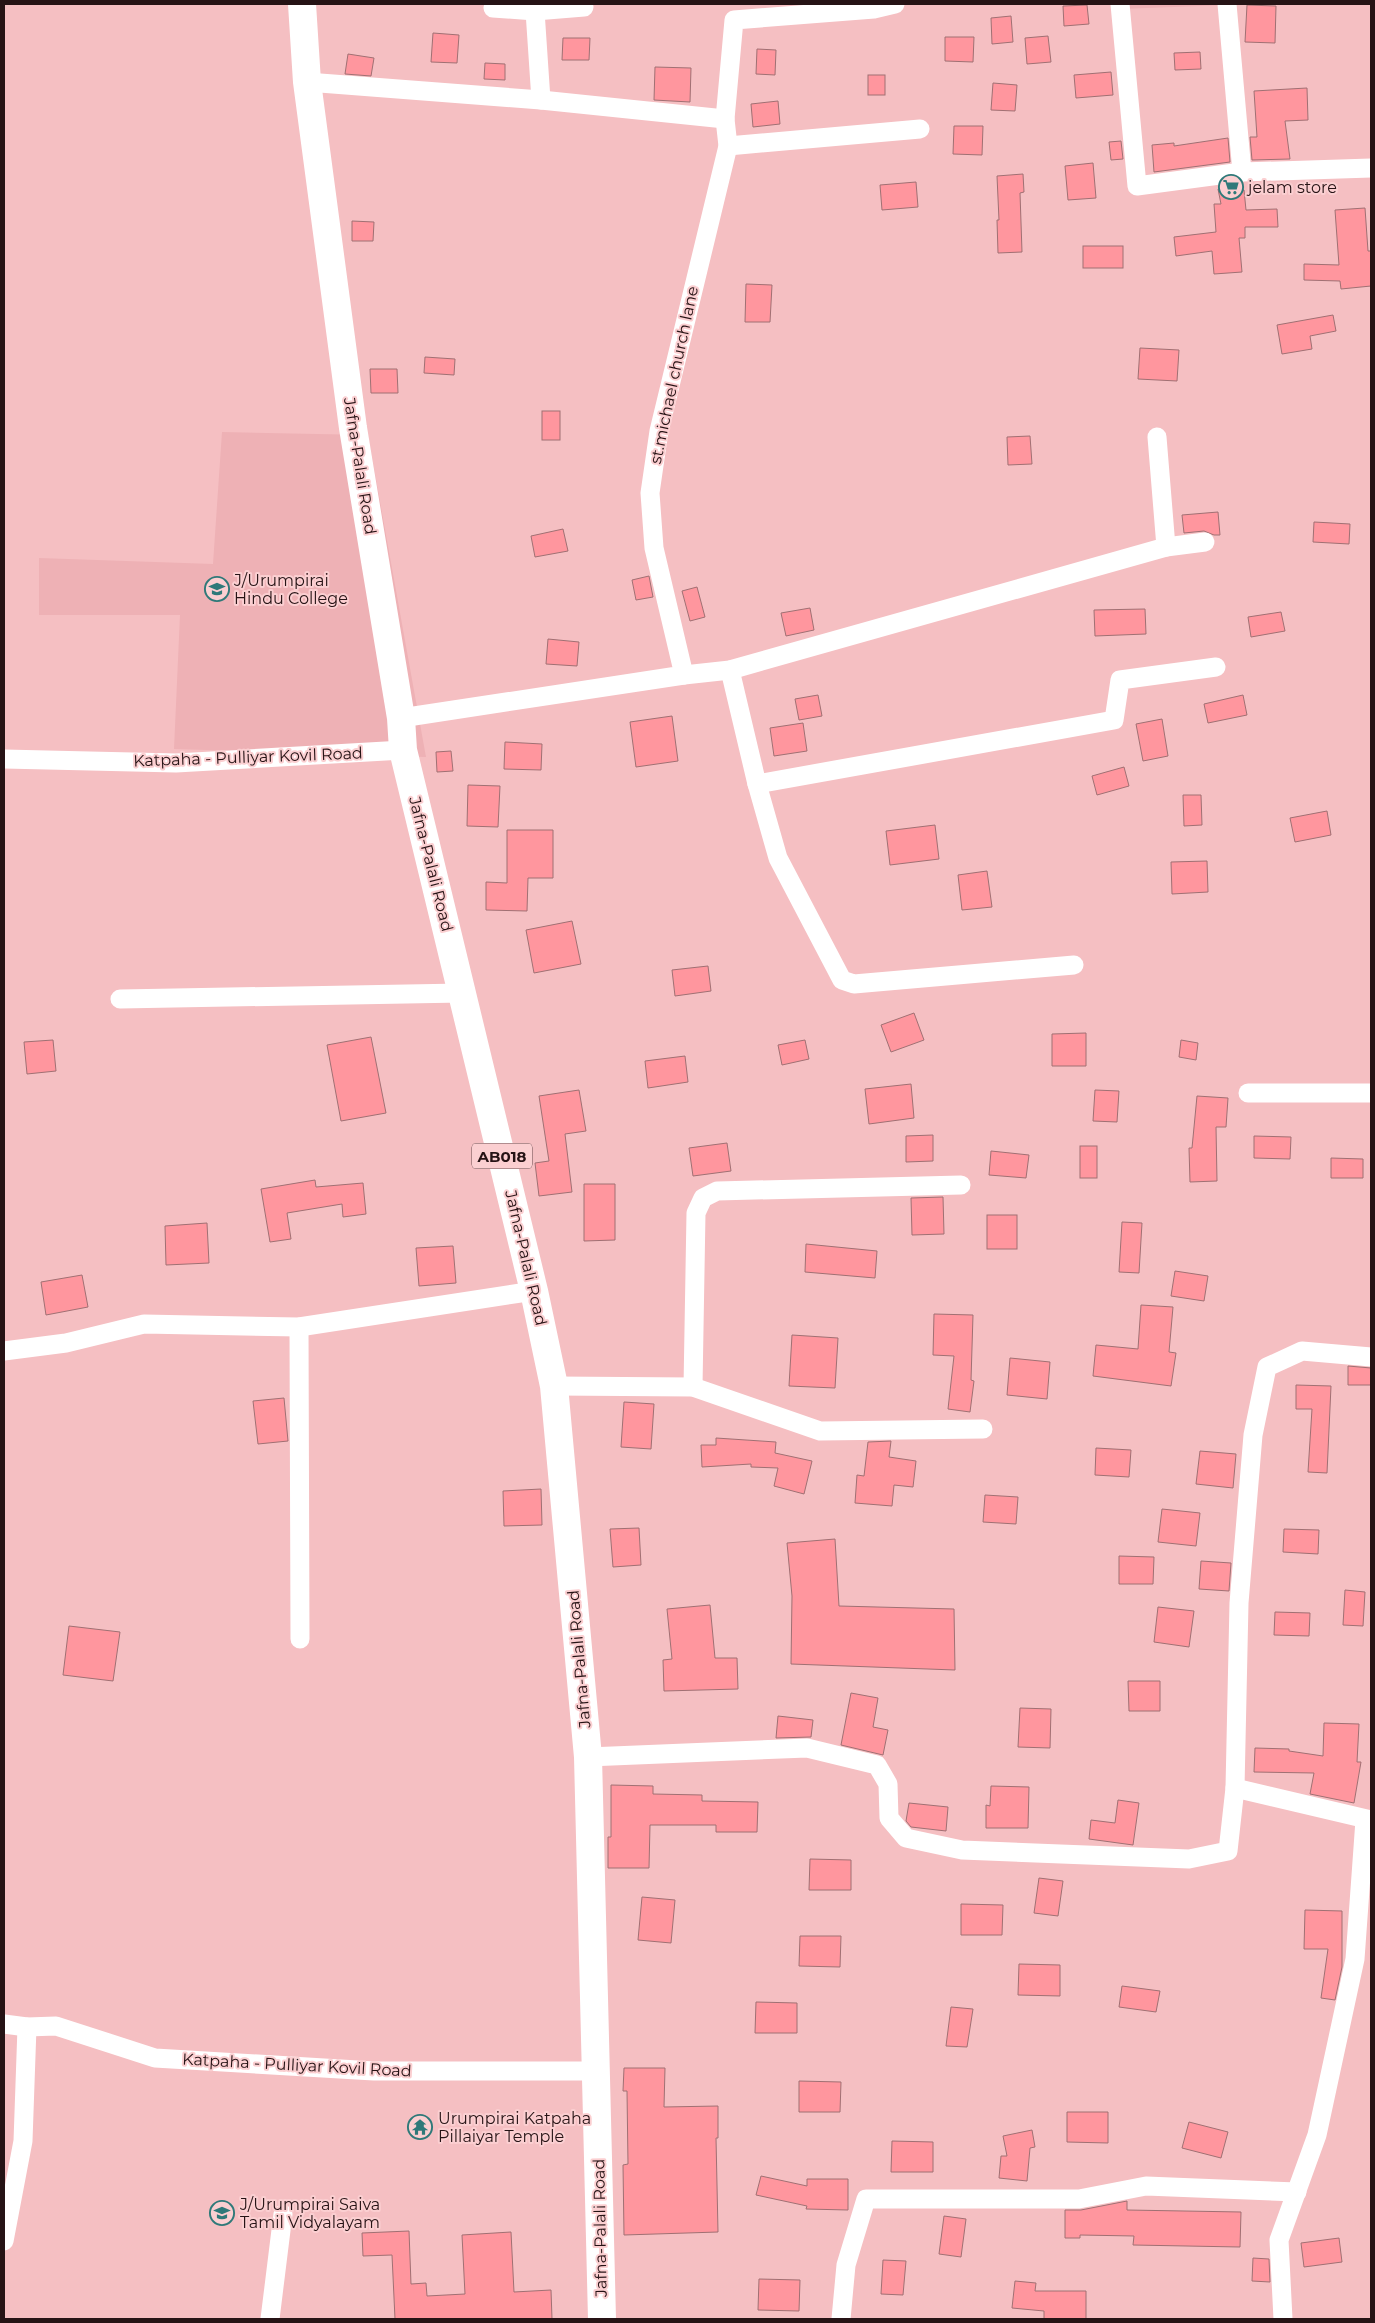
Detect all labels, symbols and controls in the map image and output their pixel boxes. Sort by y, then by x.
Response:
supermarket icon: jelam store [1218,174,1244,200]
place label: jelam store [1246,178,1337,197]
street label: st.michael church lane [646,284,702,466]
street label: Jafna-Palali Road [340,395,380,536]
place label: J/Urumpirai Hindu College [233,571,348,608]
school or university icon: J/Urumpirai Hindu College [204,576,230,602]
street label: Katpaha - Pulliyar Kovil Road [133,743,363,771]
street label: Jafna-Palali Road [405,794,457,933]
road number: AB018 [472,1144,532,1168]
street label: Jafna-Palali Road [501,1187,551,1328]
street label: Jafna-Palali Road [564,1589,595,1730]
street label: Katpaha - Pulliyar Kovil Road [182,2050,412,2080]
place label: Urumpirai Katpaha Pillaiyar Temple [438,2109,591,2146]
temple icon: Urumpirai Katpaha Pillaiyar Temple [407,2114,433,2140]
street label: Jafna-Palali Road [589,2159,611,2298]
place label: J/Urumpirai Saiva Tamil Vidyalayam [239,2195,380,2232]
school or university icon: J/Urumpirai Saiva Tamil Vidyalayam [209,2200,235,2226]

